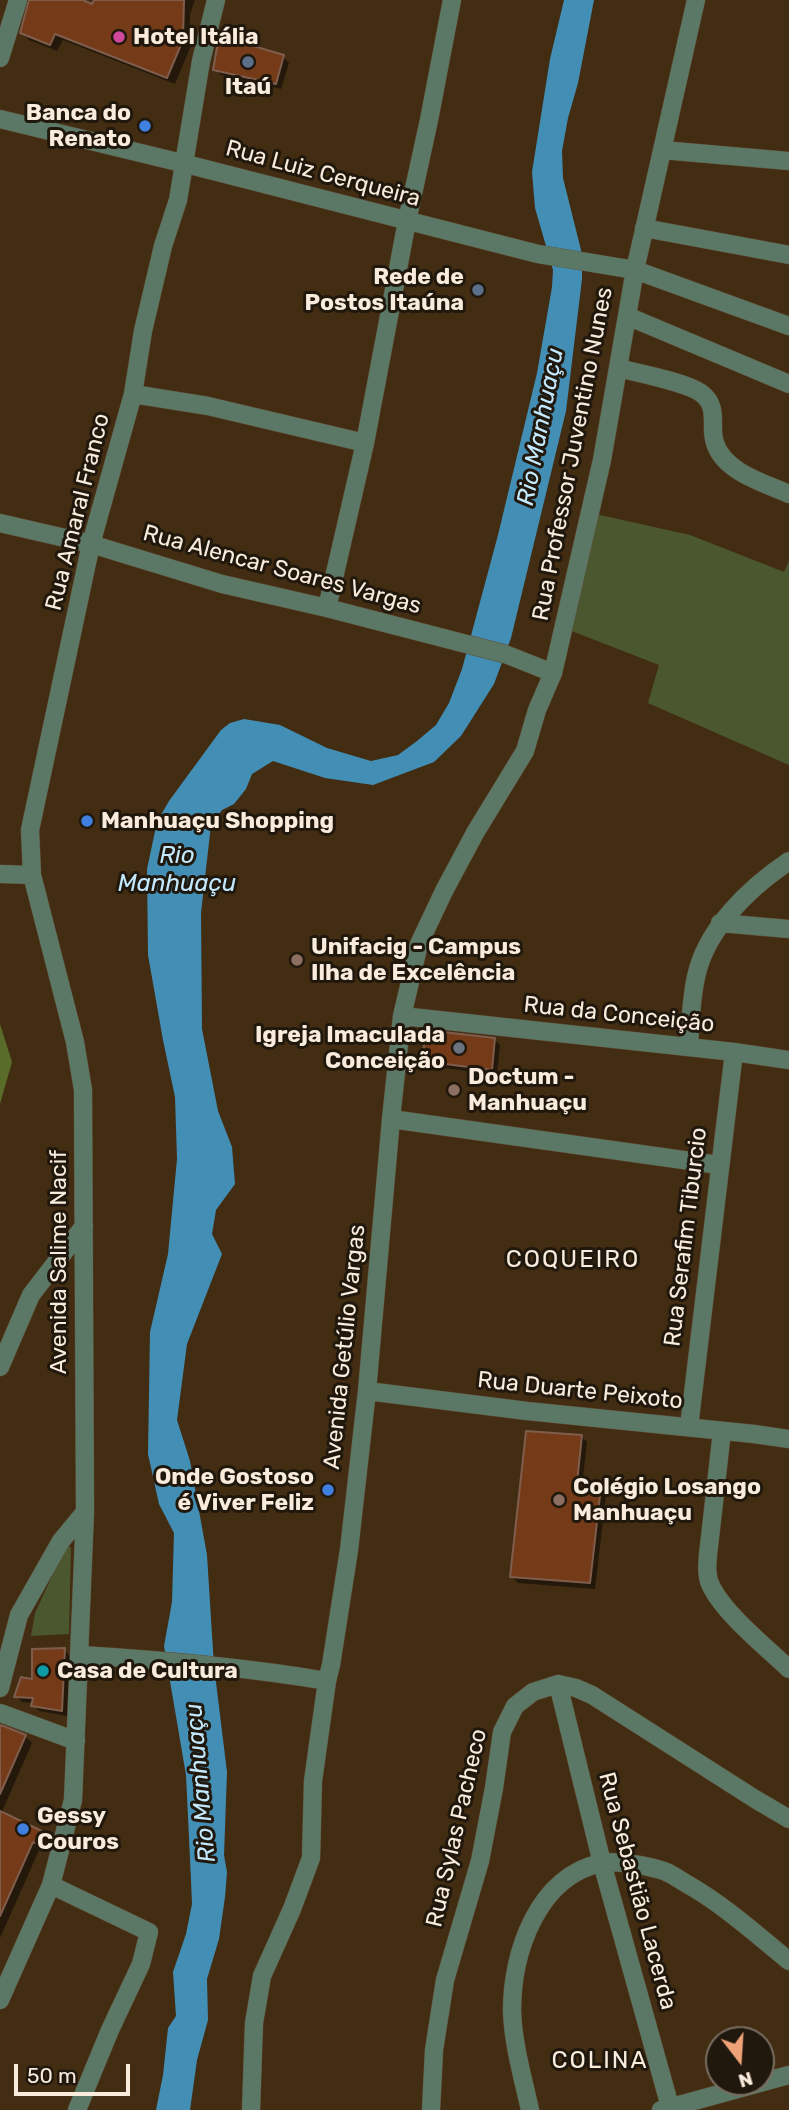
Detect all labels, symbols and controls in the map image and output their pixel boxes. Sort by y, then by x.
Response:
place label: Hotel Itália [133,23,259,51]
marker: Hotel Itália [111,29,127,45]
marker: Itaú [240,54,256,70]
place label: Itaú [225,73,271,101]
place label: Banca do Renato [26,99,131,153]
marker: Banca do Renato [137,118,153,134]
street label: Rua Luiz Cerqueira [223,135,423,213]
place label: Rede de Postos Itaúna [305,263,464,317]
marker: Rede de Postos Itaúna [470,282,486,298]
street label: Rua Professor Juventino Nunes [527,285,619,623]
water label: Rio Manhuaçu [512,346,570,508]
street label: Rua Amaral Franco [40,410,116,614]
street label: Rua Alencar Soares Vargas [140,520,424,620]
place label: Manhuaçu Shopping [101,807,334,835]
marker: Manhuaçu Shopping [79,813,95,829]
water label: Rio Manhuaçu [118,842,236,898]
place label: Unifacig - Campus Ilha de Excelência [311,933,521,987]
marker: Unifacig - Campus Ilha de Excelência [289,952,305,968]
street label: Rua da Conceição [522,991,716,1039]
place label: Igreja Imaculada Conceição [255,1021,445,1075]
marker: Igreja Imaculada Conceição [451,1040,467,1056]
place label: Doctum - Manhuaçu [468,1063,587,1117]
marker: Doctum - Manhuaçu [446,1082,462,1098]
street label: Rua Serafim Tiburcio [659,1126,713,1348]
street label: Avenida Salime Nacif [45,1150,73,1374]
street label: Avenida Getúlio Vargas [318,1223,372,1471]
district label: COQUEIRO [507,1246,639,1274]
street label: Rua Duarte Peixoto [476,1366,684,1416]
place label: Onde Gostoso é Viver Feliz [155,1463,314,1517]
place label: Colégio Losango Manhuaçu [573,1473,761,1527]
marker: Onde Gostoso é Viver Feliz [320,1482,336,1498]
marker: Colégio Losango Manhuaçu [551,1492,567,1508]
place label: Casa de Cultura [57,1657,238,1685]
marker: Casa de Cultura [35,1663,51,1679]
water label: Rio Manhuaçu [180,1702,222,1864]
street label: Rua Sylas Pacheco [421,1726,493,1930]
street label: Rua Sebastião Lacerda [592,1769,682,2013]
place label: Gessy Couros [37,1802,119,1856]
marker: Gessy Couros [15,1821,31,1837]
north arrow [705,2026,775,2096]
district label: COLINA [552,2047,648,2075]
scale bar [18,2050,133,2094]
text: 50 m [27,2063,77,2088]
text: N [736,2067,756,2093]

